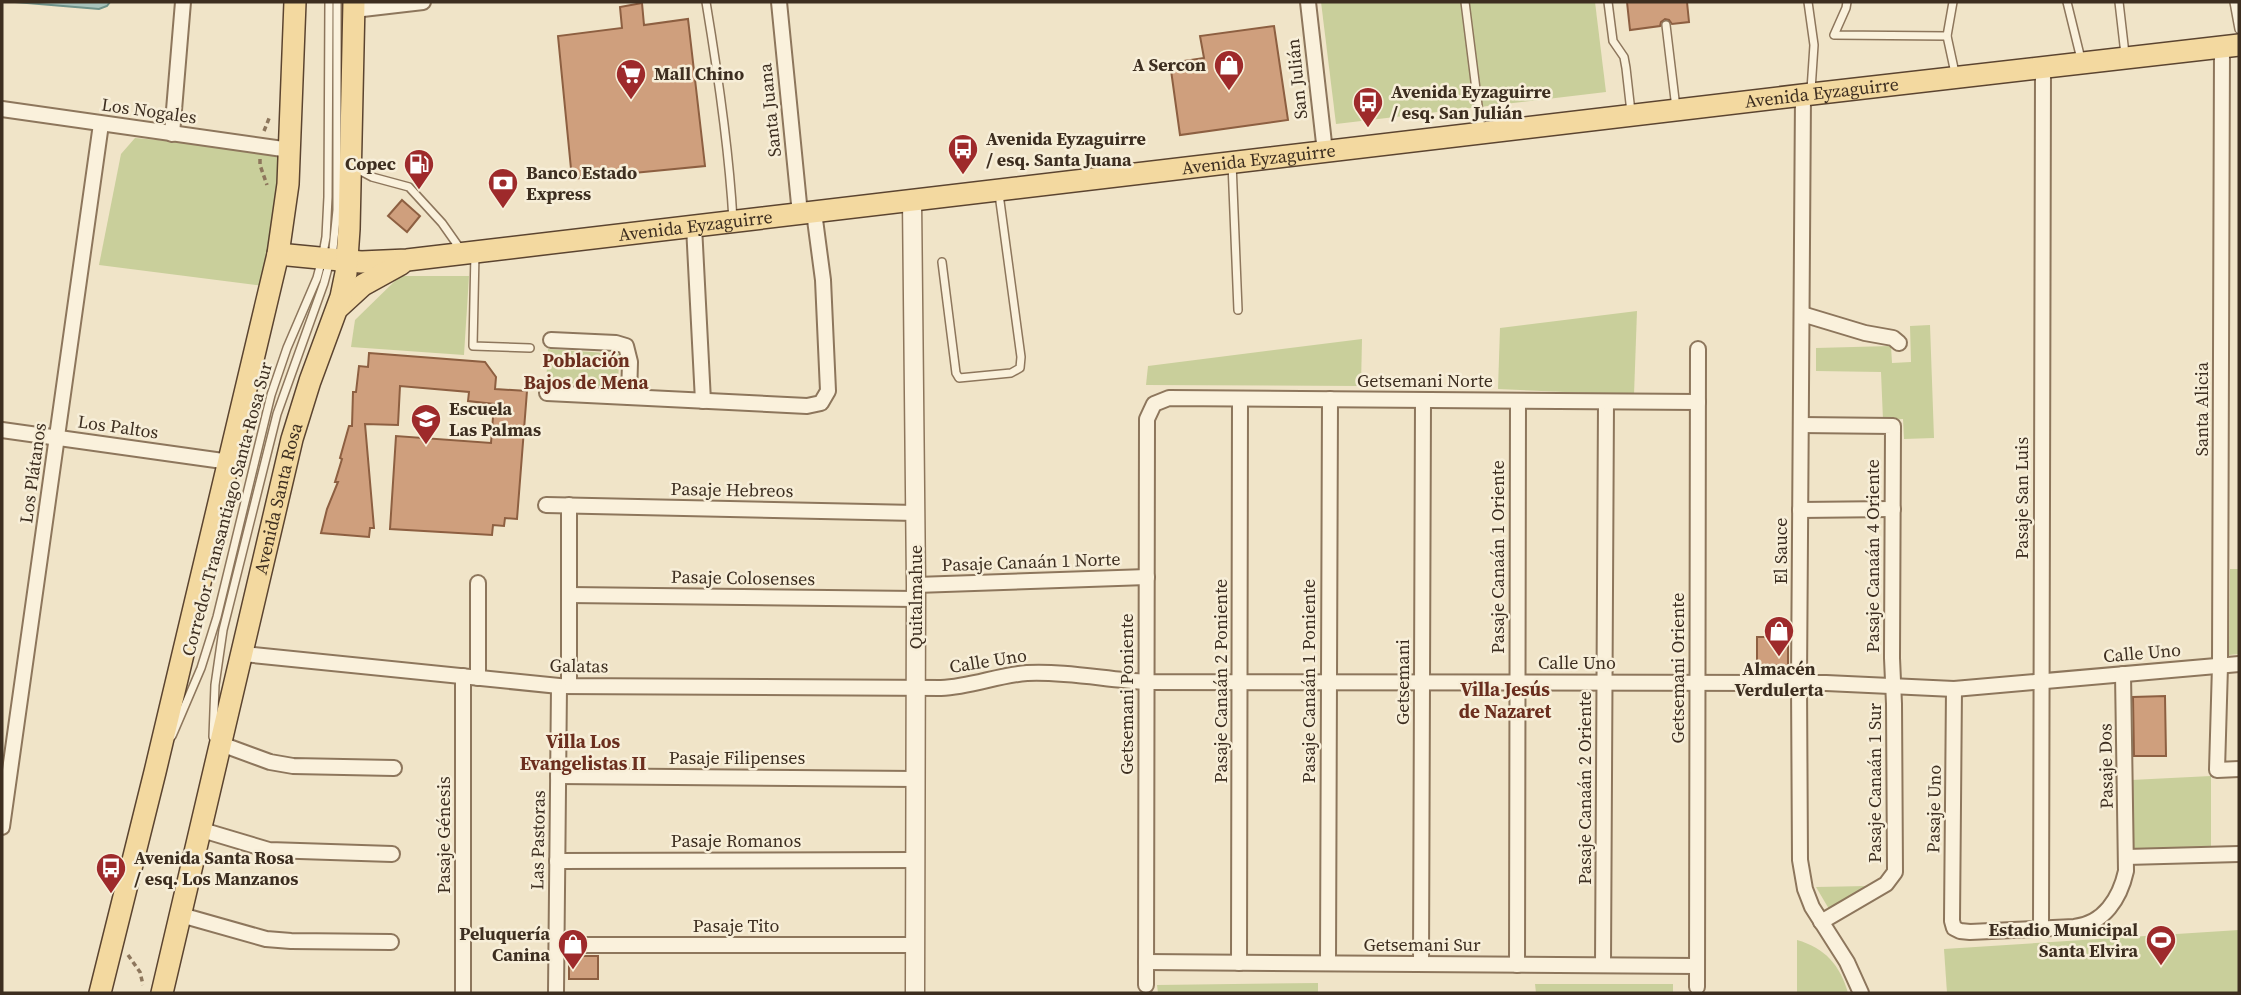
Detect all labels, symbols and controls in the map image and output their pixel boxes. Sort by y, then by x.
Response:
street label: San Julián [1280,37,1313,121]
shop icon: A Sercon [1212,48,1246,92]
place label: A Sercon [1132,52,1206,77]
supermarket icon: Mall Chino [614,57,648,101]
place label: Mall Chino [654,61,744,86]
street label: Santa Juana [752,61,787,158]
street label: Avenida Eyzaguirre [1743,71,1900,114]
place label: Avenida Eyzaguirre / esq. San Julián [1391,79,1551,125]
bus stop icon: Avenida Eyzaguirre / esq. San Julián [1351,85,1385,129]
street label: Los Nogales [100,91,199,130]
place label: Avenida Eyzaguirre / esq. Santa Juana [986,126,1146,172]
bus stop icon: Avenida Eyzaguirre / esq. Santa Juana [946,132,980,176]
street label: Avenida Eyzaguirre [1180,137,1337,180]
fuel station icon: Copec [402,147,436,191]
place label: Copec [345,151,396,176]
place label: Banco Estado Express [526,160,637,206]
bank icon: Banco Estado Express [486,166,520,210]
street label: Avenida Eyzaguirre [617,204,774,247]
district label: Población Bajos de Mena [523,347,649,395]
street label: Corredor Transantiago Santa Rosa Sur [175,359,278,659]
street label: Santa Alicia [2189,361,2214,456]
street label: Getsemani Norte [1357,368,1493,393]
place label: Escuela Las Palmas [449,396,541,442]
school or university icon: Escuela Las Palmas [409,402,443,446]
street label: Los Paltos [76,408,160,445]
street label: Avenida Santa Rosa [248,419,309,577]
street label: Los Plátanos [13,421,52,525]
street label: Pasaje San Luis [2009,437,2034,559]
street label: Pasaje Canaán 4 Oriente [1860,459,1885,653]
street label: Pasaje Canaán 1 Oriente [1485,460,1510,654]
street label: Pasaje Hebreos [670,476,794,503]
street label: El Sauce [1768,517,1793,585]
street label: Quitalmahue [903,545,928,649]
street label: Pasaje Canaán 1 Norte [941,546,1121,577]
street label: Pasaje Colosenses [671,564,815,591]
street label: Pasaje Canaán 2 Poniente [1208,579,1233,783]
street label: Pasaje Canaán 1 Poniente [1296,579,1321,783]
street label: Getsemani Oriente [1665,593,1690,743]
street label: Getsemani Poniente [1114,613,1139,775]
shop icon: Almacén Verdulerta [1762,614,1796,658]
street label: Calle Uno [2102,637,2182,668]
street label: Getsemani [1390,639,1415,725]
street label: Calle Uno [947,642,1028,679]
street label: Calle Uno [1538,650,1616,675]
street label: Galatas [549,652,609,679]
place label: Almacén Verdulerta [1734,656,1824,702]
district label: Villa Jesús de Nazaret [1459,676,1551,724]
street label: Pasaje Canaán 2 Oriente [1572,691,1597,885]
street label: Pasaje Canaán 1 Sur [1862,703,1887,863]
street label: Pasaje Dos [2092,723,2119,809]
district label: Villa Los Evangelistas II [520,728,646,776]
street label: Pasaje Filipenses [669,745,805,770]
street label: Pasaje Uno [1920,764,1947,853]
street label: Pasaje Génesis [431,776,456,894]
street label: Las Pastoras [524,790,551,890]
street label: Pasaje Romanos [671,828,801,853]
place label: Avenida Santa Rosa / esq. Los Manzanos [134,845,298,891]
bus stop icon: Avenida Santa Rosa / esq. Los Manzanos [94,851,128,895]
street label: Pasaje Tito [693,913,779,938]
place label: Estadio Municipal Santa Elvira [1988,917,2138,963]
place label: Peluquería Canina [459,921,550,967]
sports icon: Estadio Municipal Santa Elvira [2144,923,2178,967]
shop icon: Peluquería Canina [556,927,590,971]
street label: Getsemani Sur [1363,932,1481,957]

